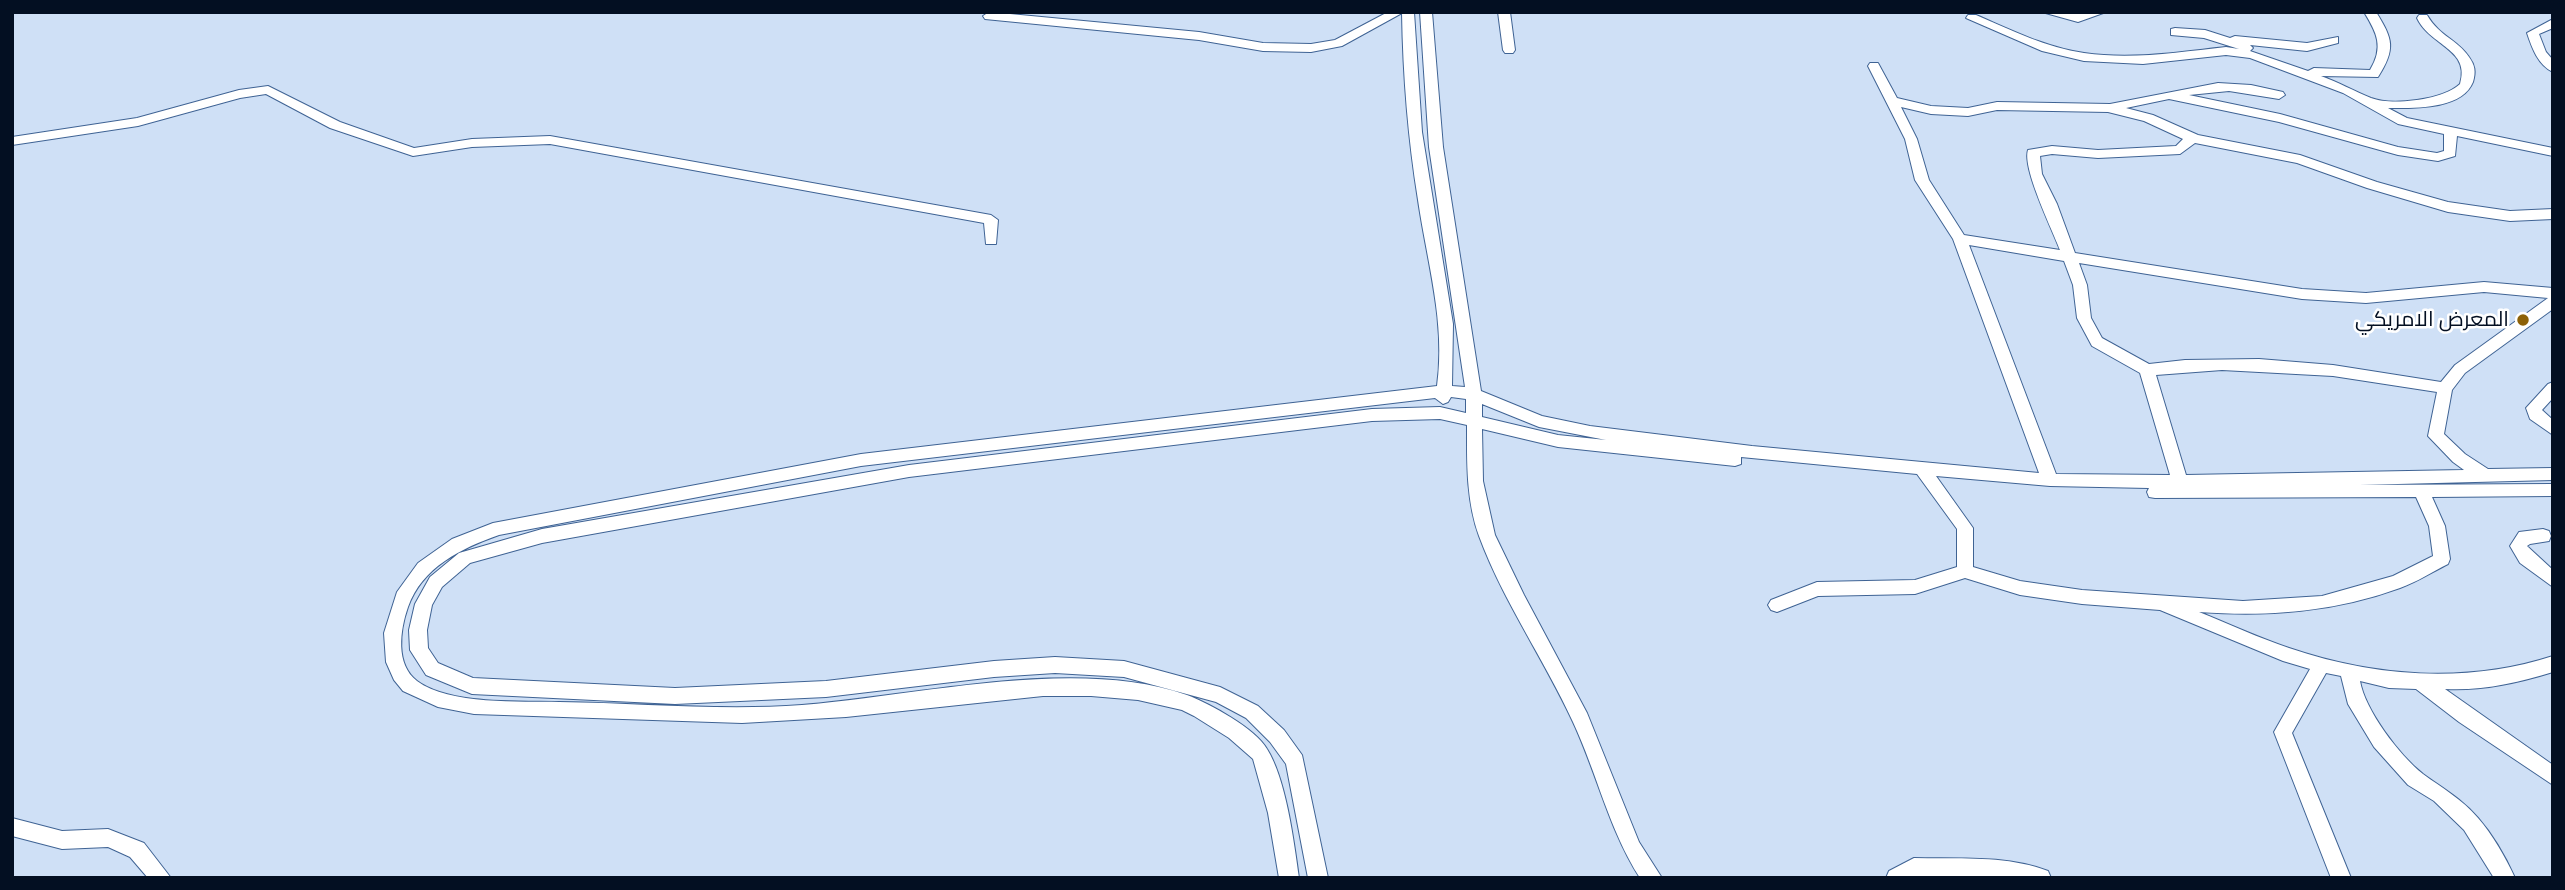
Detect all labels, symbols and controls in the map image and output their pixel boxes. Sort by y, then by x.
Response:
place label: المعرض الامريكي [2355,307,2509,333]
marker: المعرض الامريكي [2515,312,2531,328]

